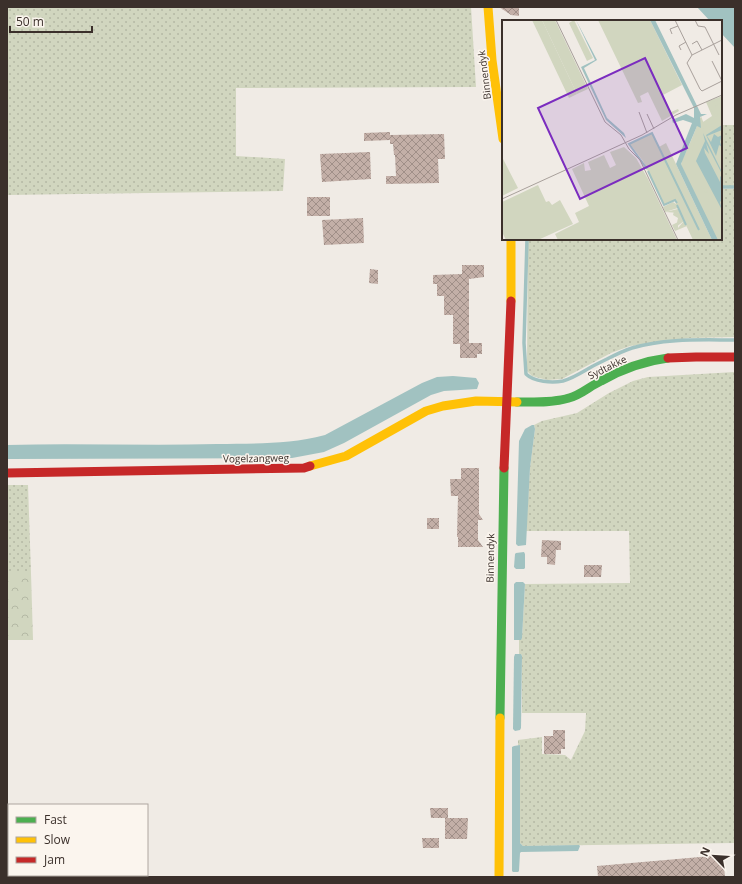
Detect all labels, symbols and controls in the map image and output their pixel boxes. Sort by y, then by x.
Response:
scale bar [10,8,92,34]
text: 50 m [16,13,44,30]
inset map [502,20,722,240]
street label: Binnendyk [474,49,494,100]
street label: Sydtakke [585,351,629,382]
street label: Vogelzangweg [223,450,290,466]
street label: Binnendyk [483,532,497,583]
legend [8,804,148,876]
text: Fast [44,811,67,828]
text: Slow [44,831,71,848]
north arrow [694,836,734,876]
text: N [696,844,713,859]
text: Jam [43,851,65,868]

